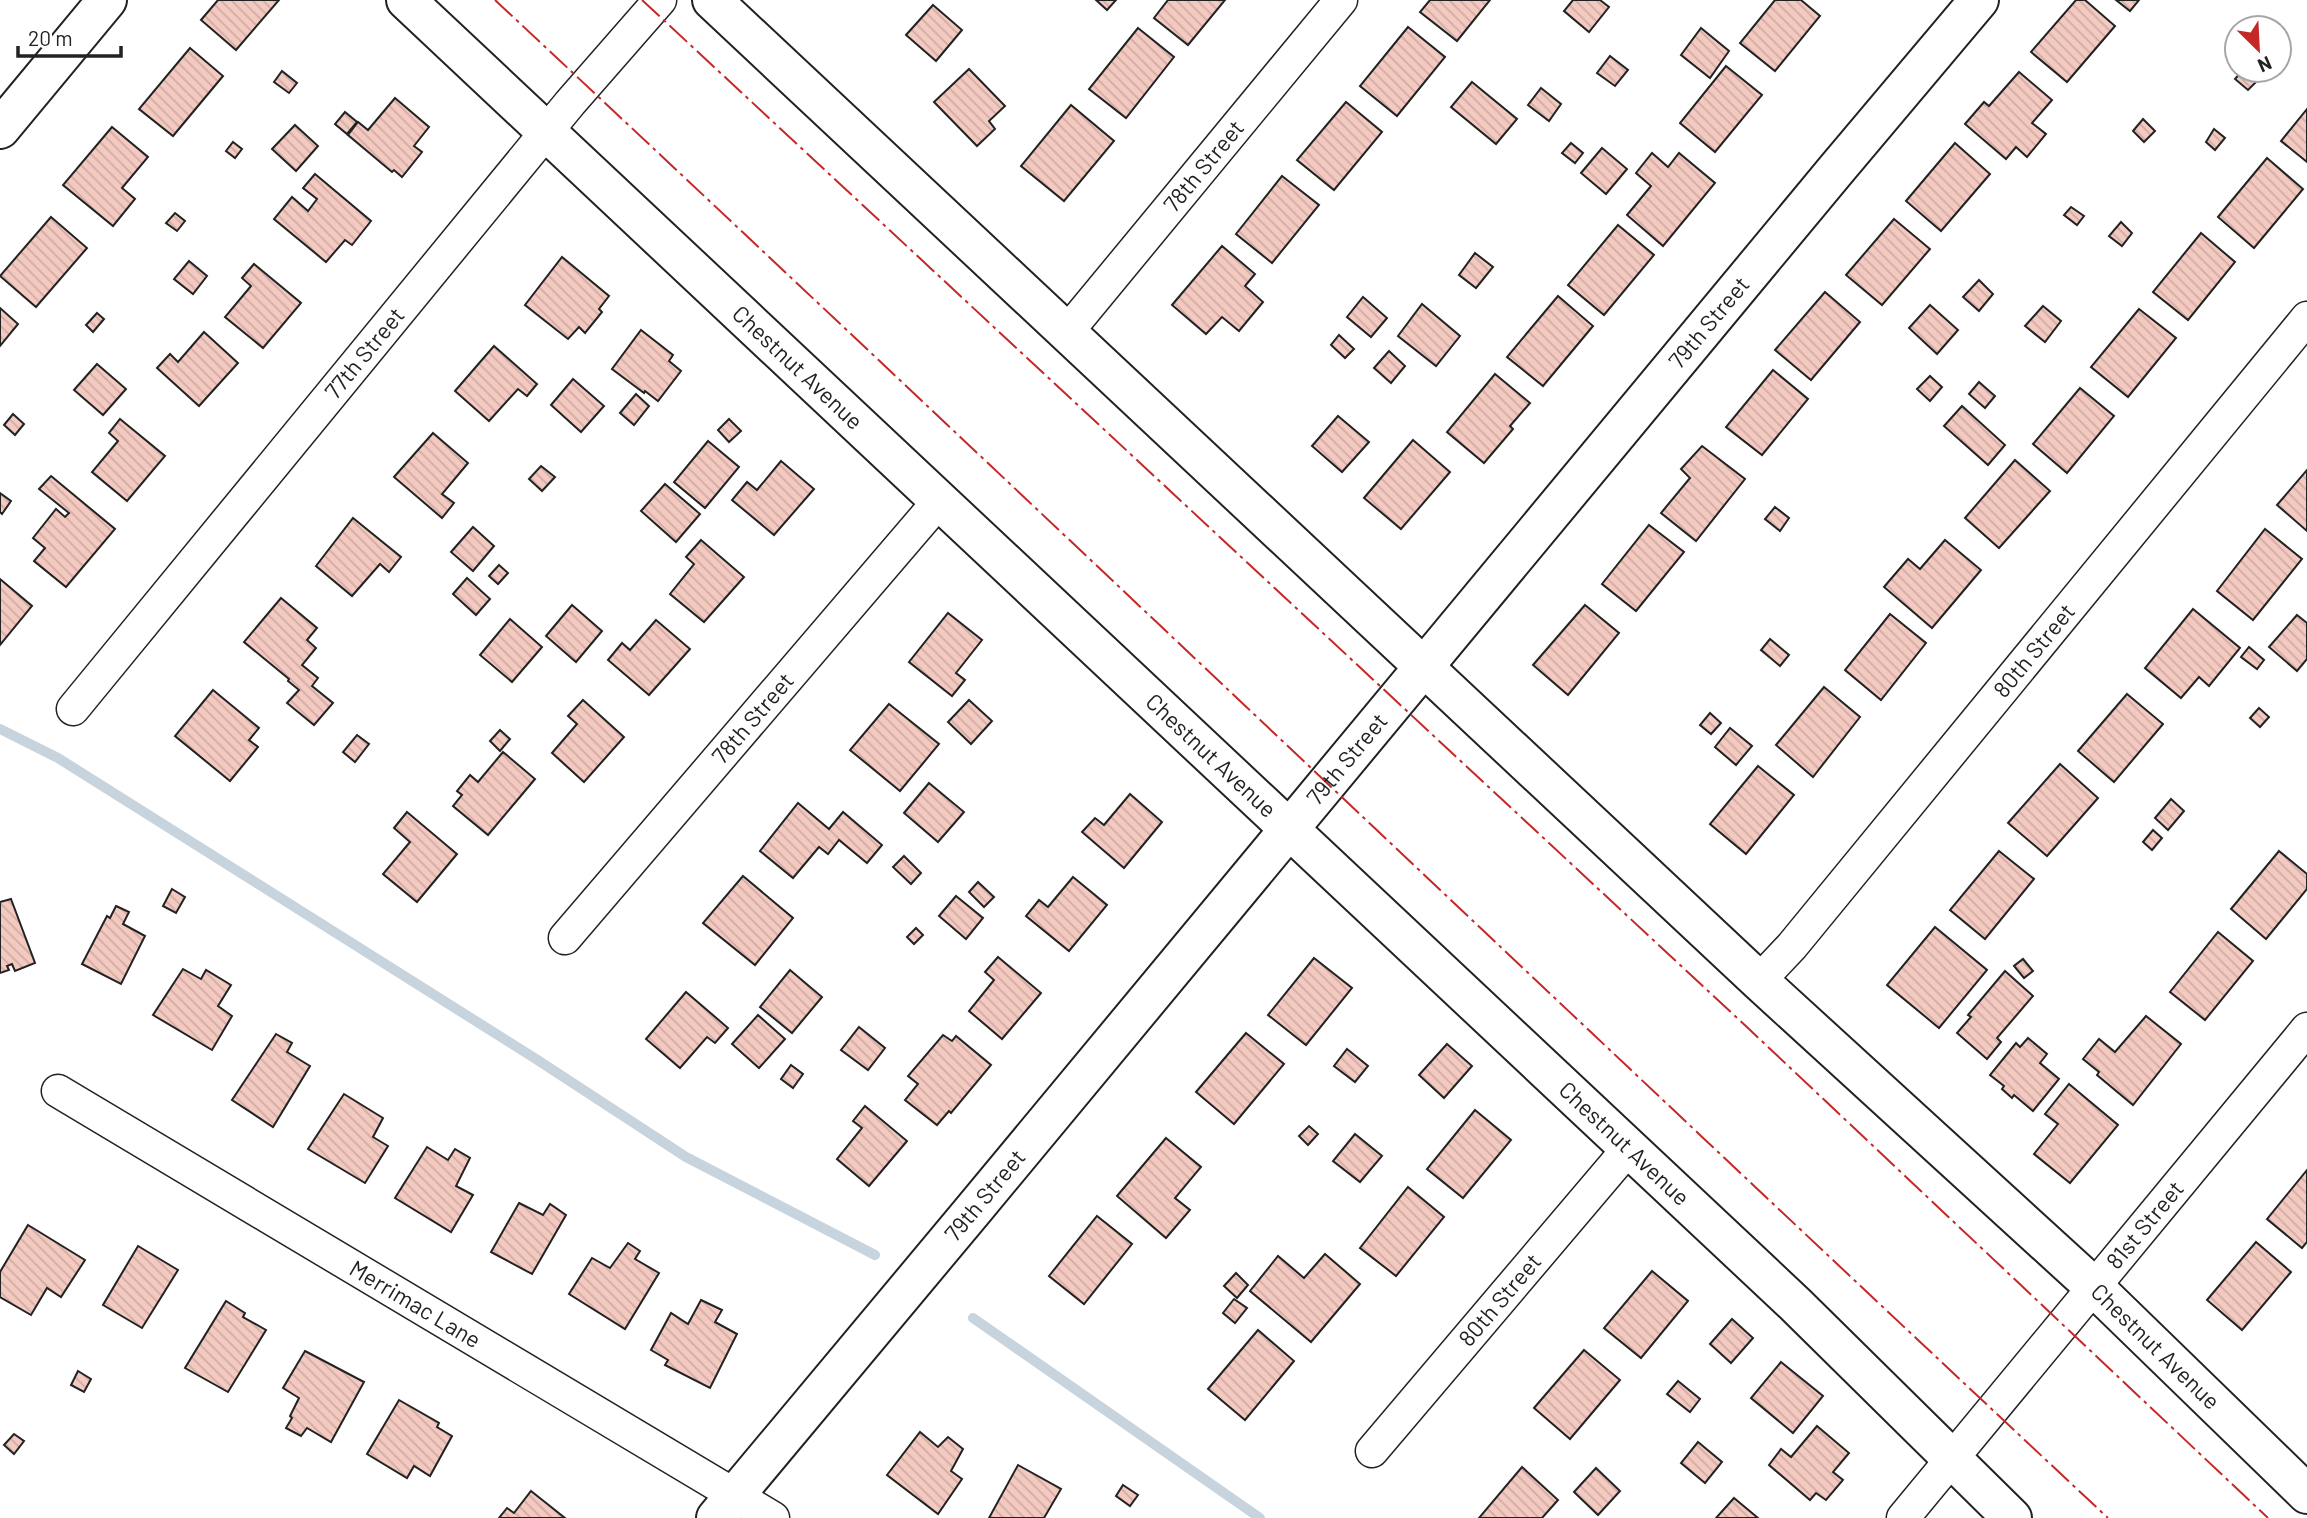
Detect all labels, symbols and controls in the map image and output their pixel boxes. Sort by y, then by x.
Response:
scale bar [18,14,121,58]
north arrow [2223,14,2293,84]
text: 20 m [28,25,73,50]
text: N [2255,52,2276,78]
street label: 78th Street [1157,114,1249,217]
street label: 79th Street [1662,270,1755,374]
street label: Chestnut Avenue [727,299,869,435]
street label: 77th Street [318,301,410,404]
street label: 80th Street [1987,597,2080,703]
street label: 78th Street [705,666,799,769]
street label: Chestnut Avenue [1141,687,1283,823]
street label: 79th Street [1300,707,1393,810]
street label: Chestnut Avenue [1554,1075,1696,1211]
street label: 79th Street [938,1143,1031,1247]
street label: 81st Street [2100,1175,2189,1274]
street label: 80th Street [1452,1247,1547,1352]
street label: Merrimac Lane [345,1253,486,1353]
street label: Chestnut Avenue [2086,1277,2226,1415]

